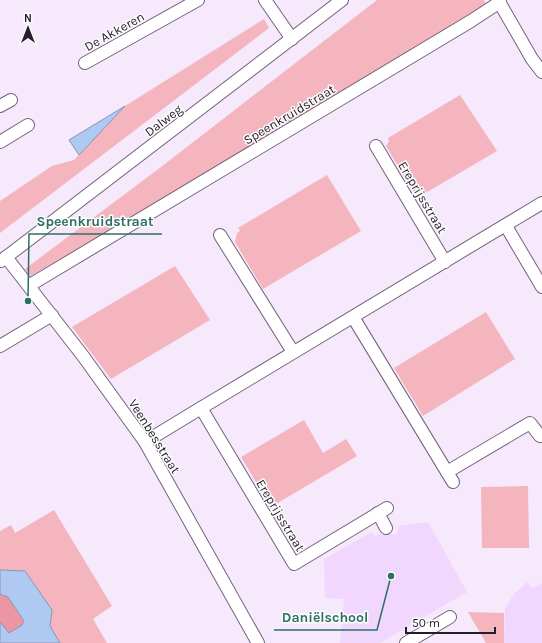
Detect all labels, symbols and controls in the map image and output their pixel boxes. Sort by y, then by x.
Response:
north arrow [8,8,48,48]
street label: De Akkeren [82,9,147,54]
text: N [24,12,32,25]
street label: Speenkruidstraat [241,81,338,148]
street label: Dalweg [142,101,185,139]
street label: Ereprijsstraat [395,159,450,236]
callout: Speenkruidstraat [29,208,162,234]
text: Speenkruidstraat [36,213,154,230]
street label: Veenbesstraat [126,396,183,476]
street label: Ereprijsstraat [253,477,308,554]
callout: Daniëlschool [274,604,377,630]
text: Daniëlschool [282,609,368,626]
scale bar [406,609,495,635]
text: 50 m [412,616,440,630]

